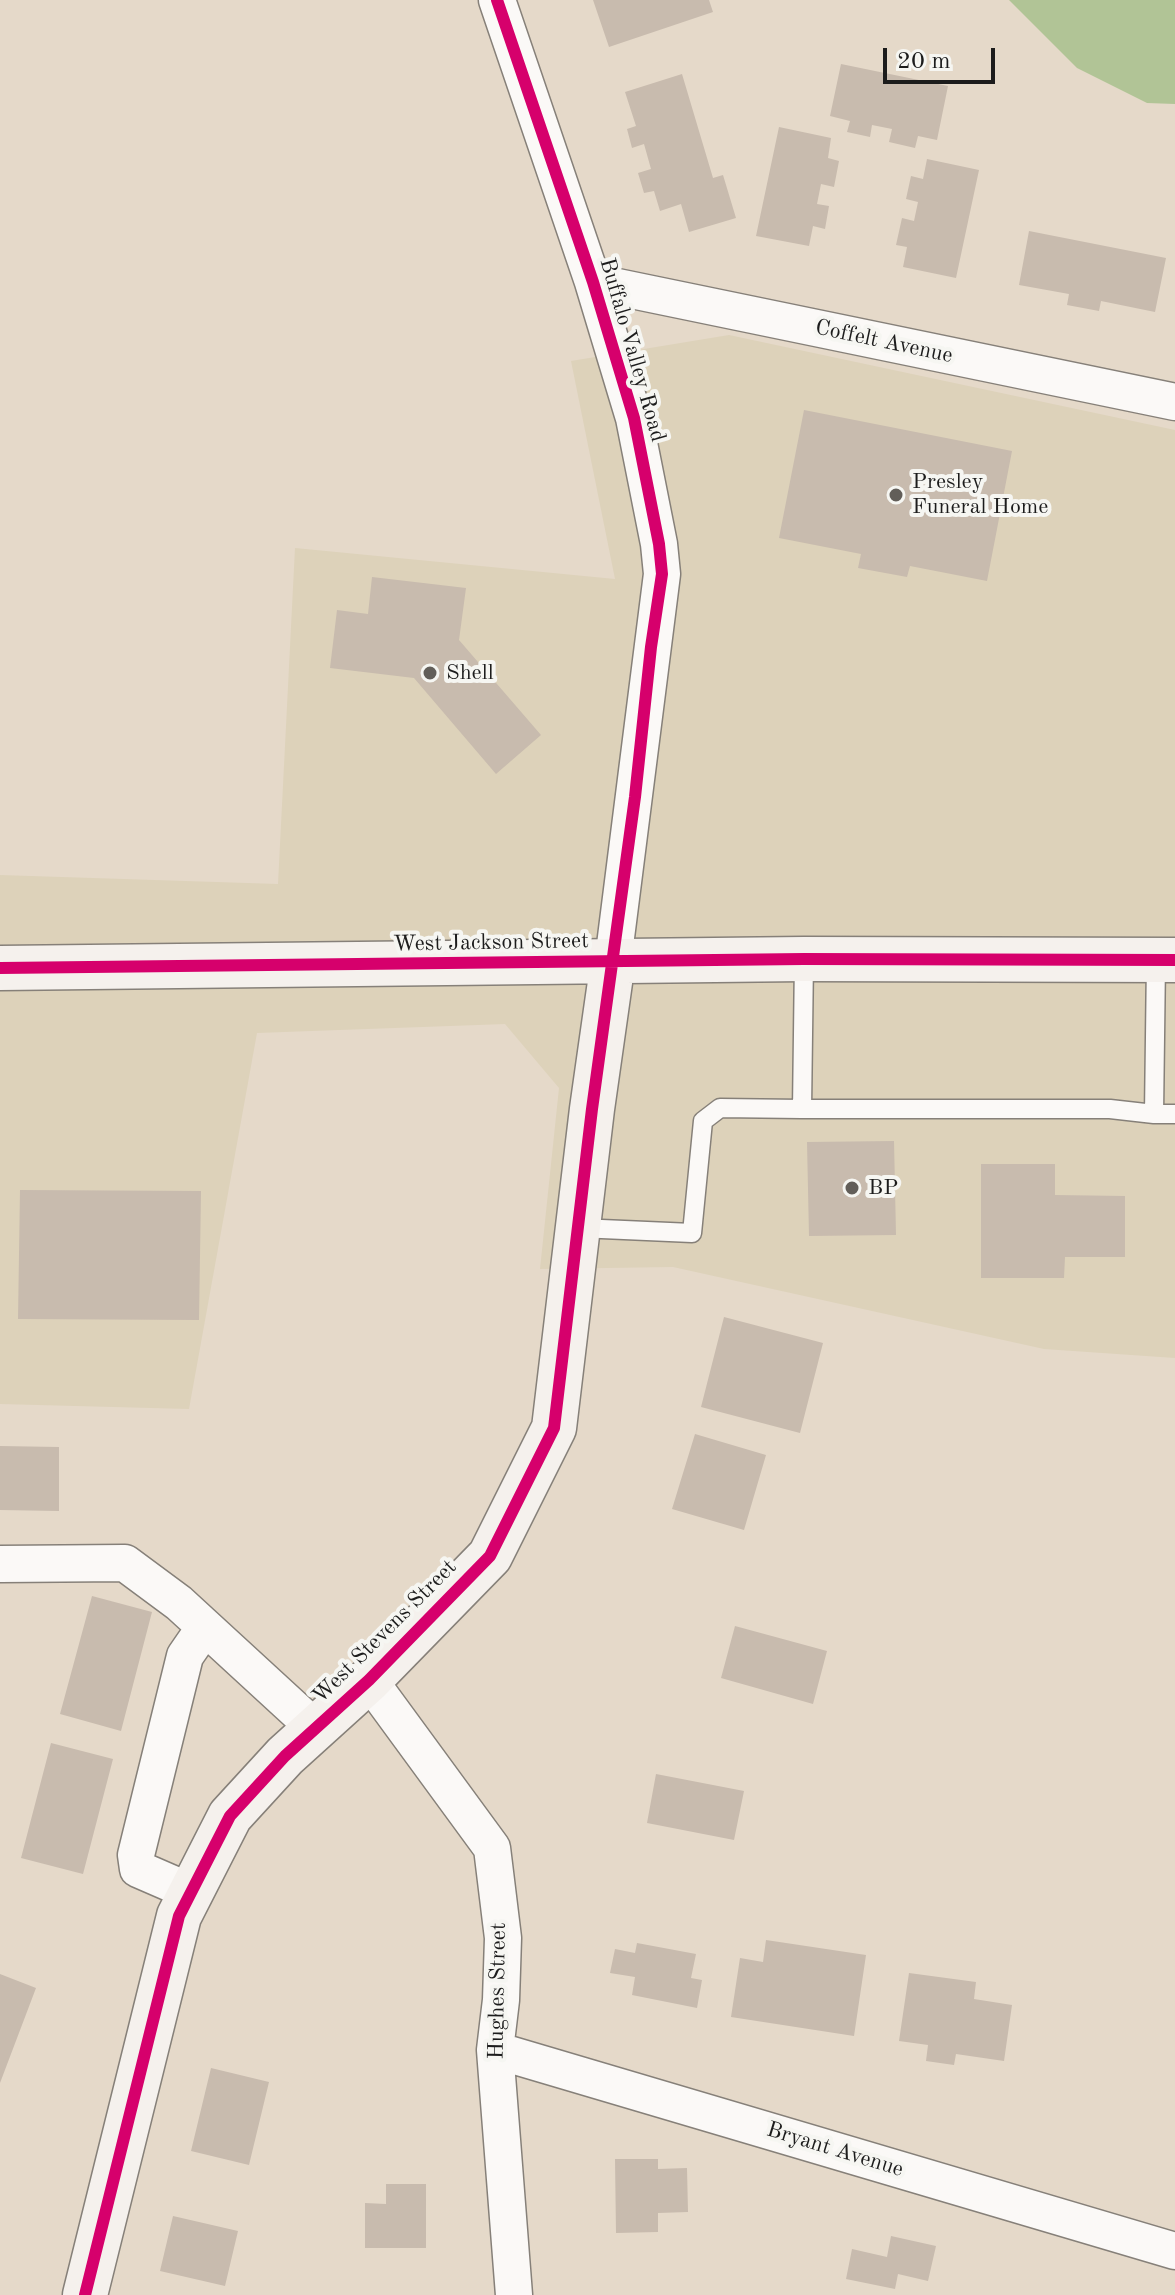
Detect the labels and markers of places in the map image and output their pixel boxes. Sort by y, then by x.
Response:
place label: Presley Funeral Home [912,469,1048,520]
marker: Presley Funeral Home [887,486,905,504]
place label: Shell [446,660,494,686]
marker: Shell [421,664,439,682]
place label: BP [868,1175,898,1201]
marker: BP [843,1179,861,1197]

